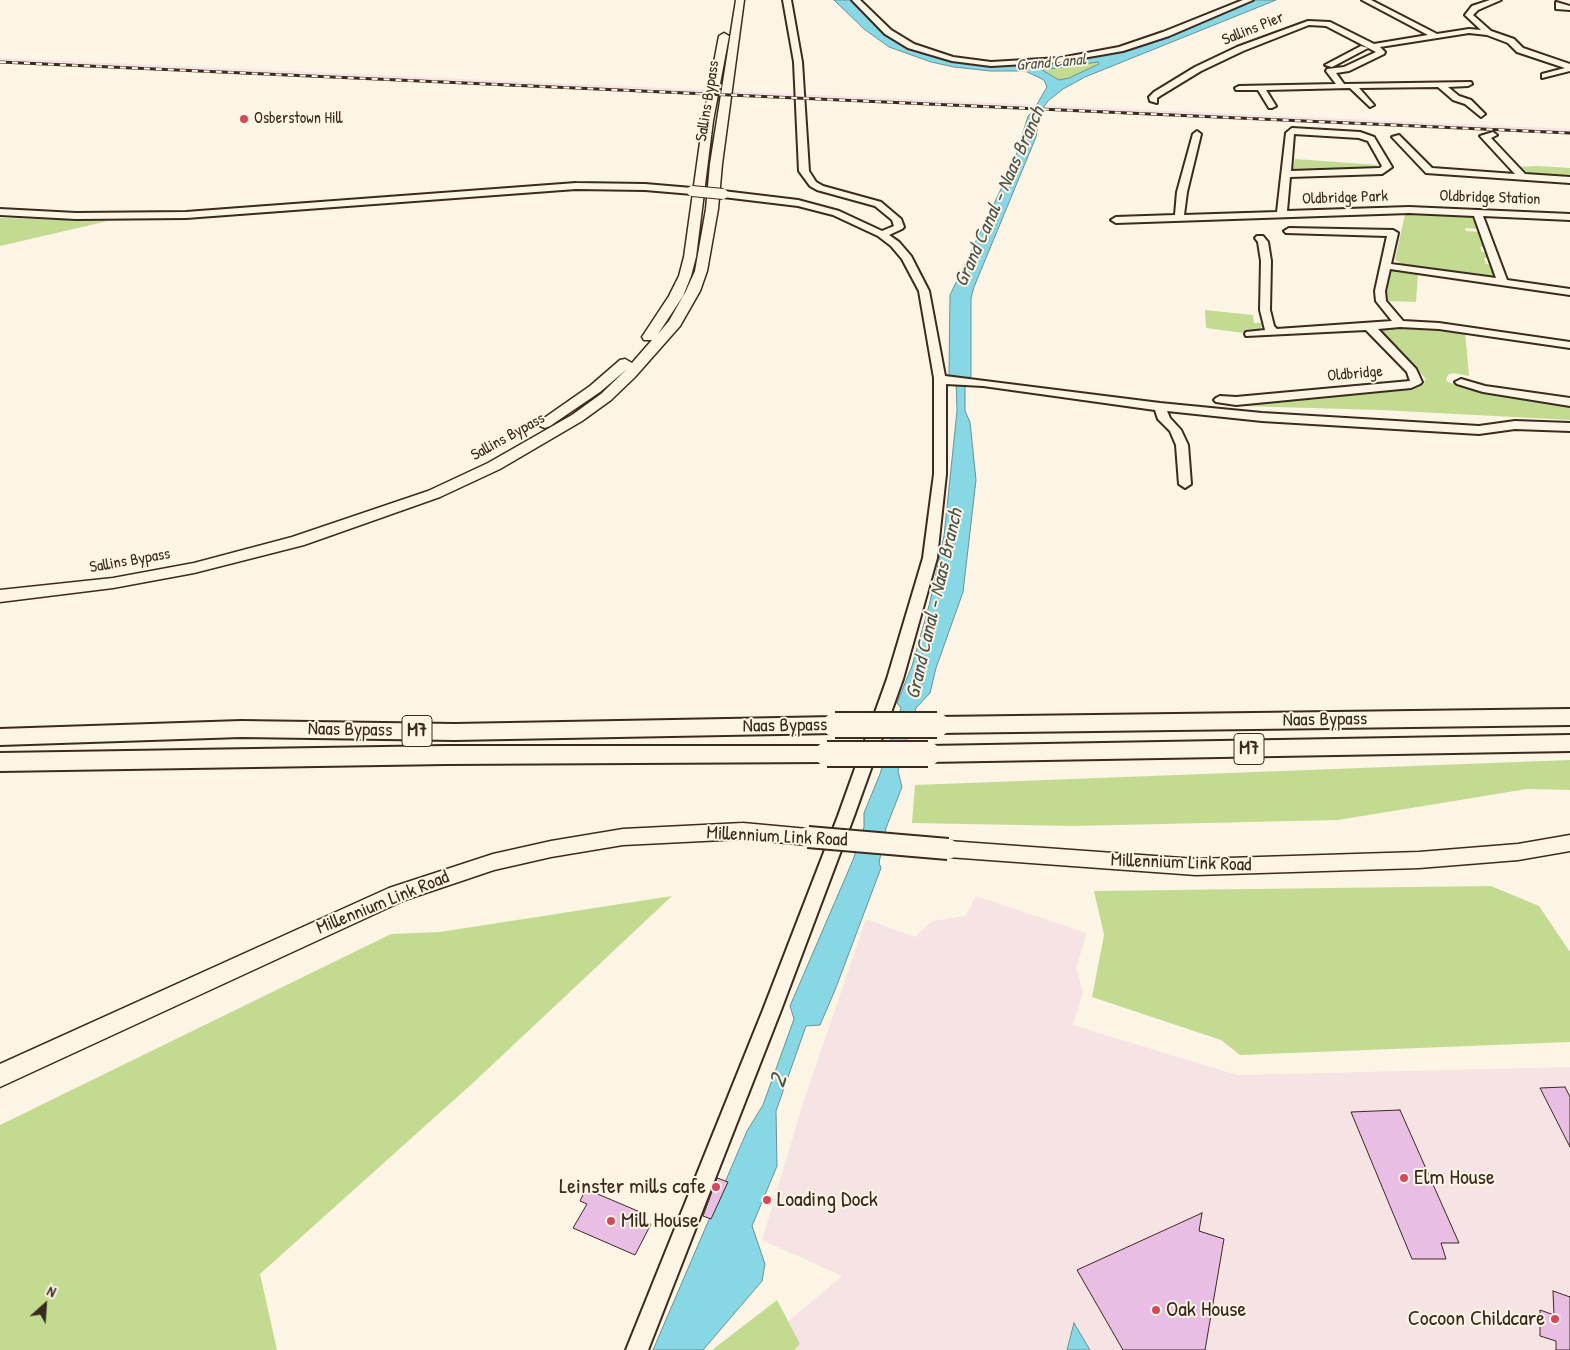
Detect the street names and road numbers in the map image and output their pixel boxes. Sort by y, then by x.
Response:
street label: Sallins Pier [1219,8,1287,50]
street label: Sallins Bypass [692,59,724,143]
street label: Oldbridge Park [1302,187,1388,209]
street label: Oldbridge Station [1439,187,1541,209]
street label: Oldbridge [1327,362,1383,386]
street label: Sallins Bypass [468,409,548,465]
street label: Sallins Bypass [88,544,172,578]
street label: Naas Bypass [1283,708,1367,732]
street label: Naas Bypass [743,714,827,738]
road number: M7 [402,716,432,746]
street label: Naas Bypass [308,718,392,742]
road number: M7 [1234,734,1264,764]
street label: Millennium Link Road [706,822,848,852]
street label: Millennium Link Road [1110,849,1252,877]
street label: Millennium Link Road [313,866,453,940]

